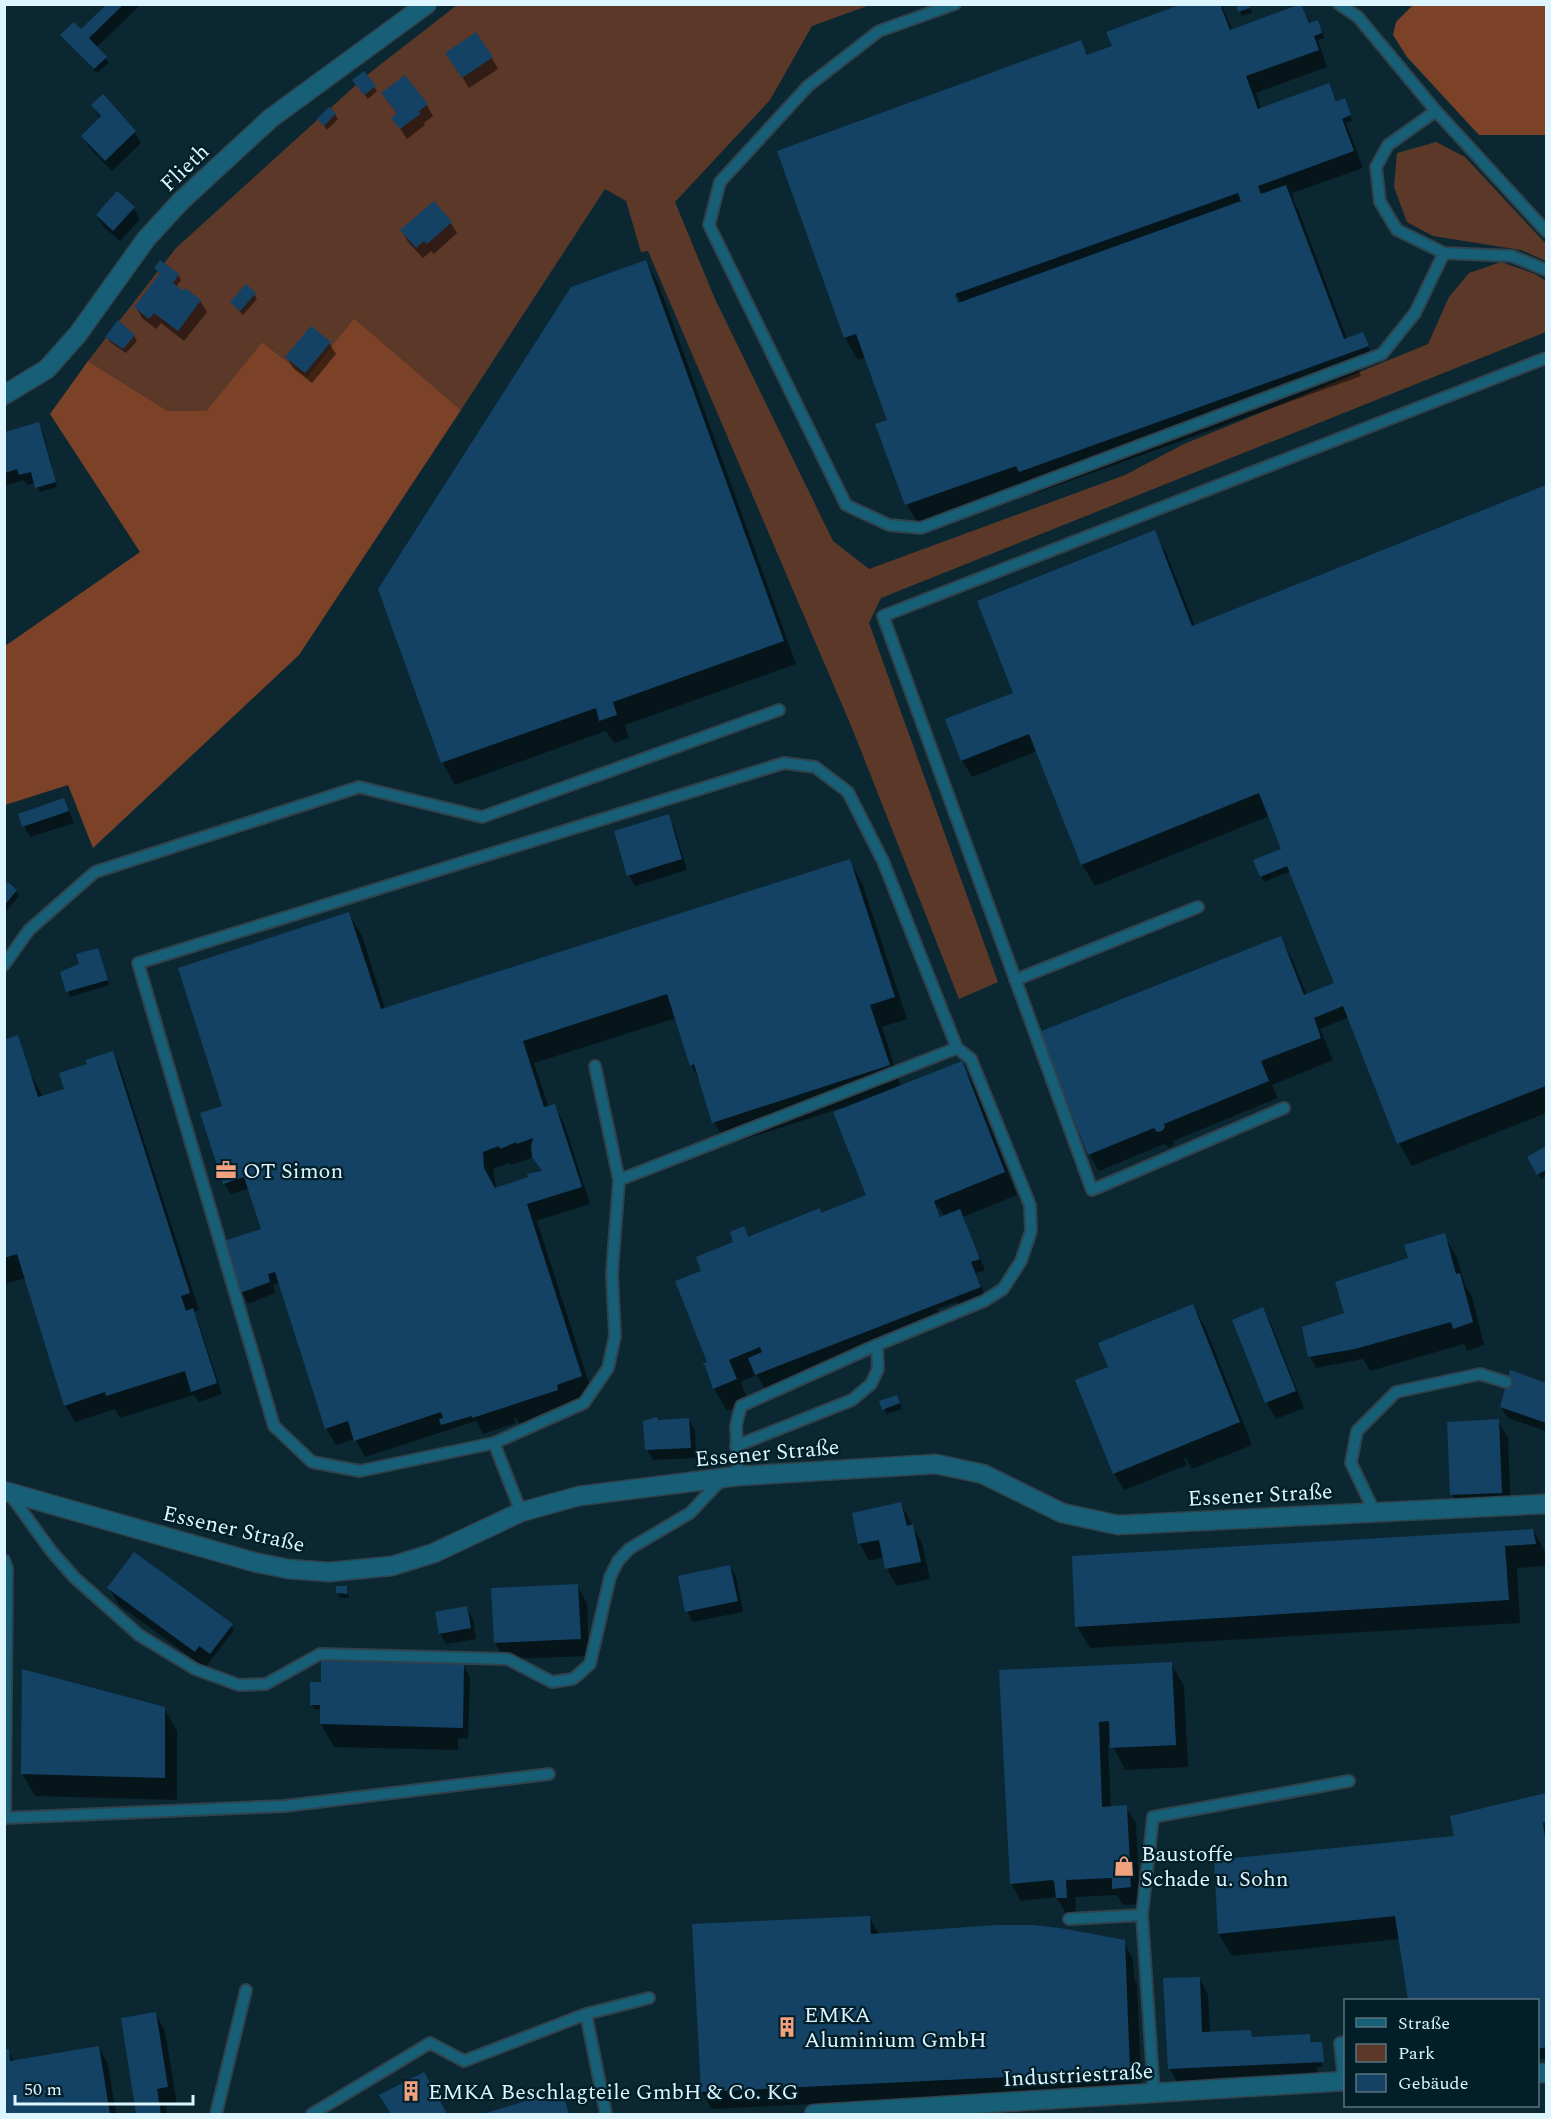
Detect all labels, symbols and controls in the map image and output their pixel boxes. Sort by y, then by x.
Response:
street label: Flieth [153,136,217,200]
place label: OT Simon [243,1155,343,1188]
office icon: OT Simon [214,1158,238,1182]
street label: Essener Straße [693,1431,841,1476]
street label: Essener Straße [1187,1475,1333,1516]
street label: Essener Straße [159,1497,308,1562]
place label: Baustoffe Schade u. Sohn [1141,1838,1289,1896]
shop icon: Baustoffe Schade u. Sohn [1112,1854,1136,1878]
place label: EMKA Aluminium GmbH [804,1999,987,2057]
legend [1344,1999,1539,2107]
text: Straße [1398,2010,1450,2037]
building icon: EMKA Aluminium GmbH [775,2015,799,2039]
text: Park [1398,2040,1435,2067]
street label: Industriestraße [1002,2055,1154,2096]
scale bar [15,2068,194,2106]
text: Gebäude [1398,2070,1468,2097]
text: 50 m [24,2076,62,2103]
place label: EMKA Beschlagteile GmbH & Co. KG [428,2076,798,2109]
building icon: EMKA Beschlagteile GmbH & Co. KG [399,2079,423,2103]

